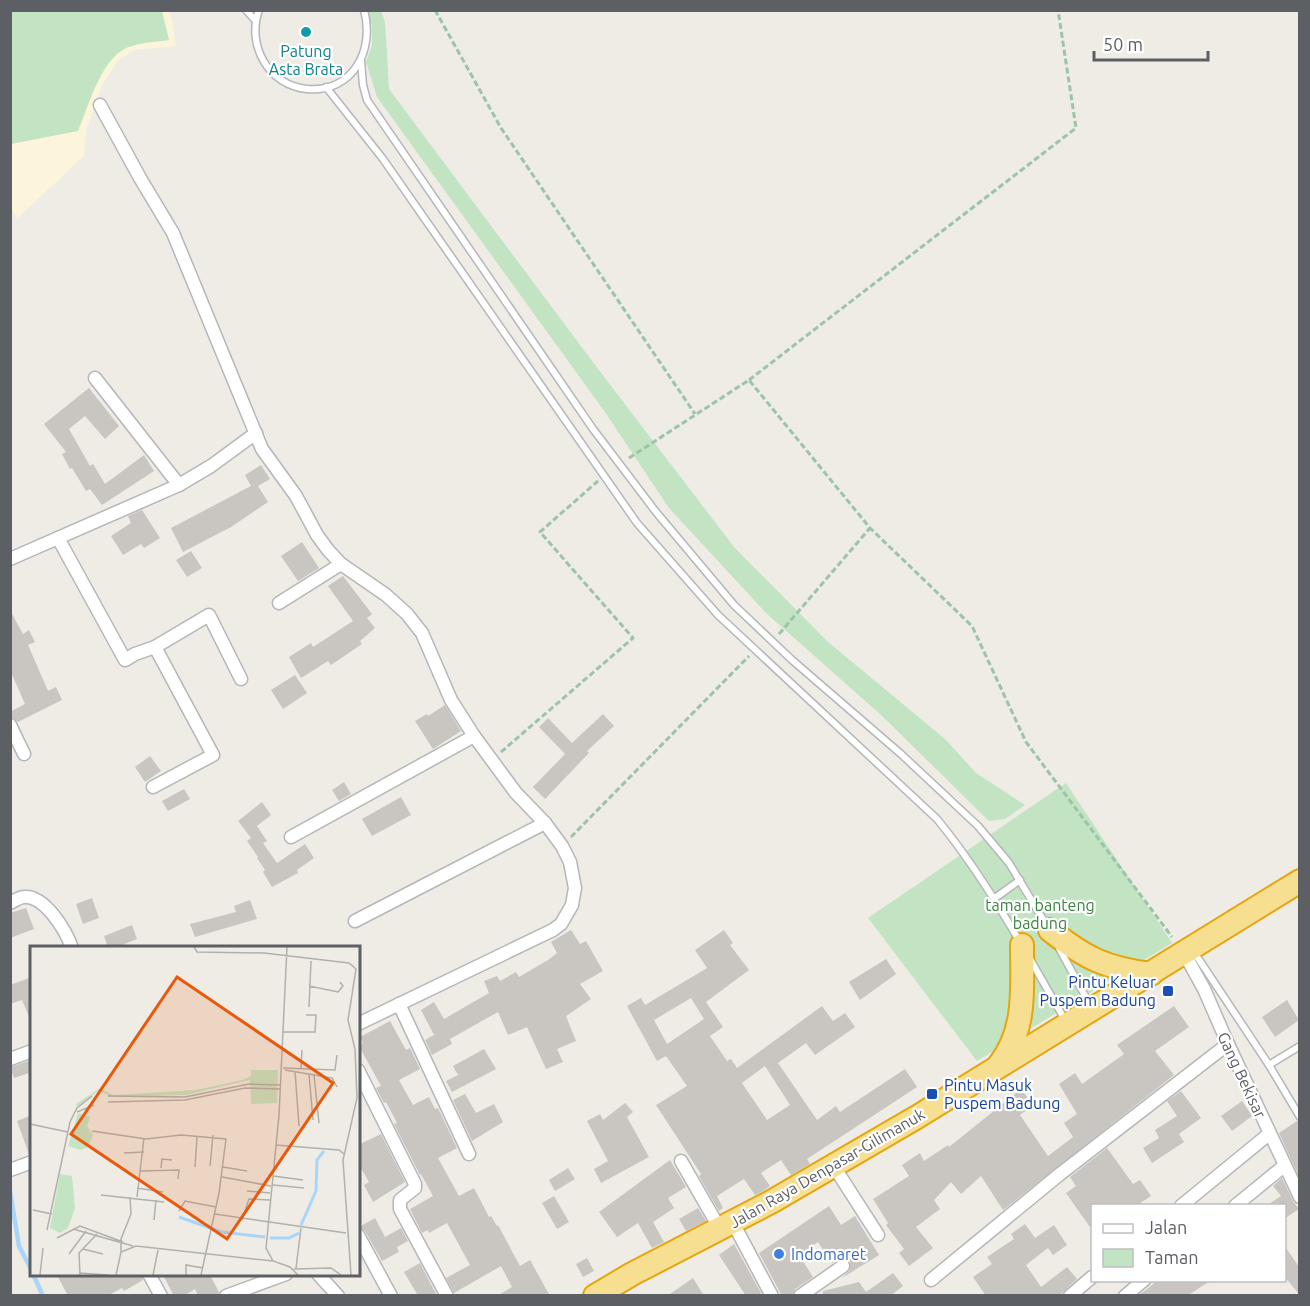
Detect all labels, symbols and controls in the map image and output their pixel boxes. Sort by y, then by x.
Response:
scale bar [1094,24,1208,62]
marker: Patung Asta Brata [299,25,313,39]
text: 50 m [1103,34,1143,54]
place label: Patung Asta Brata [269,42,343,78]
park label: taman banteng badung [985,896,1095,932]
inset map [30,946,360,1276]
place label: Pintu Keluar Puspem Badung [1039,973,1156,1009]
marker: Pintu Keluar Puspem Badung [1161,984,1175,998]
street label: Gang Bekisar [1214,1029,1270,1121]
place label: Pintu Masuk Puspem Badung [944,1076,1061,1112]
marker: Pintu Masuk Puspem Badung [925,1087,939,1101]
street label: Jalan Raya Denpasar-Gilimanuk [726,1105,928,1231]
legend [1091,1204,1286,1282]
text: Jalan [1145,1217,1187,1237]
place label: Indomaret [791,1245,867,1263]
marker: Indomaret [772,1247,786,1261]
text: Taman [1145,1247,1199,1267]

